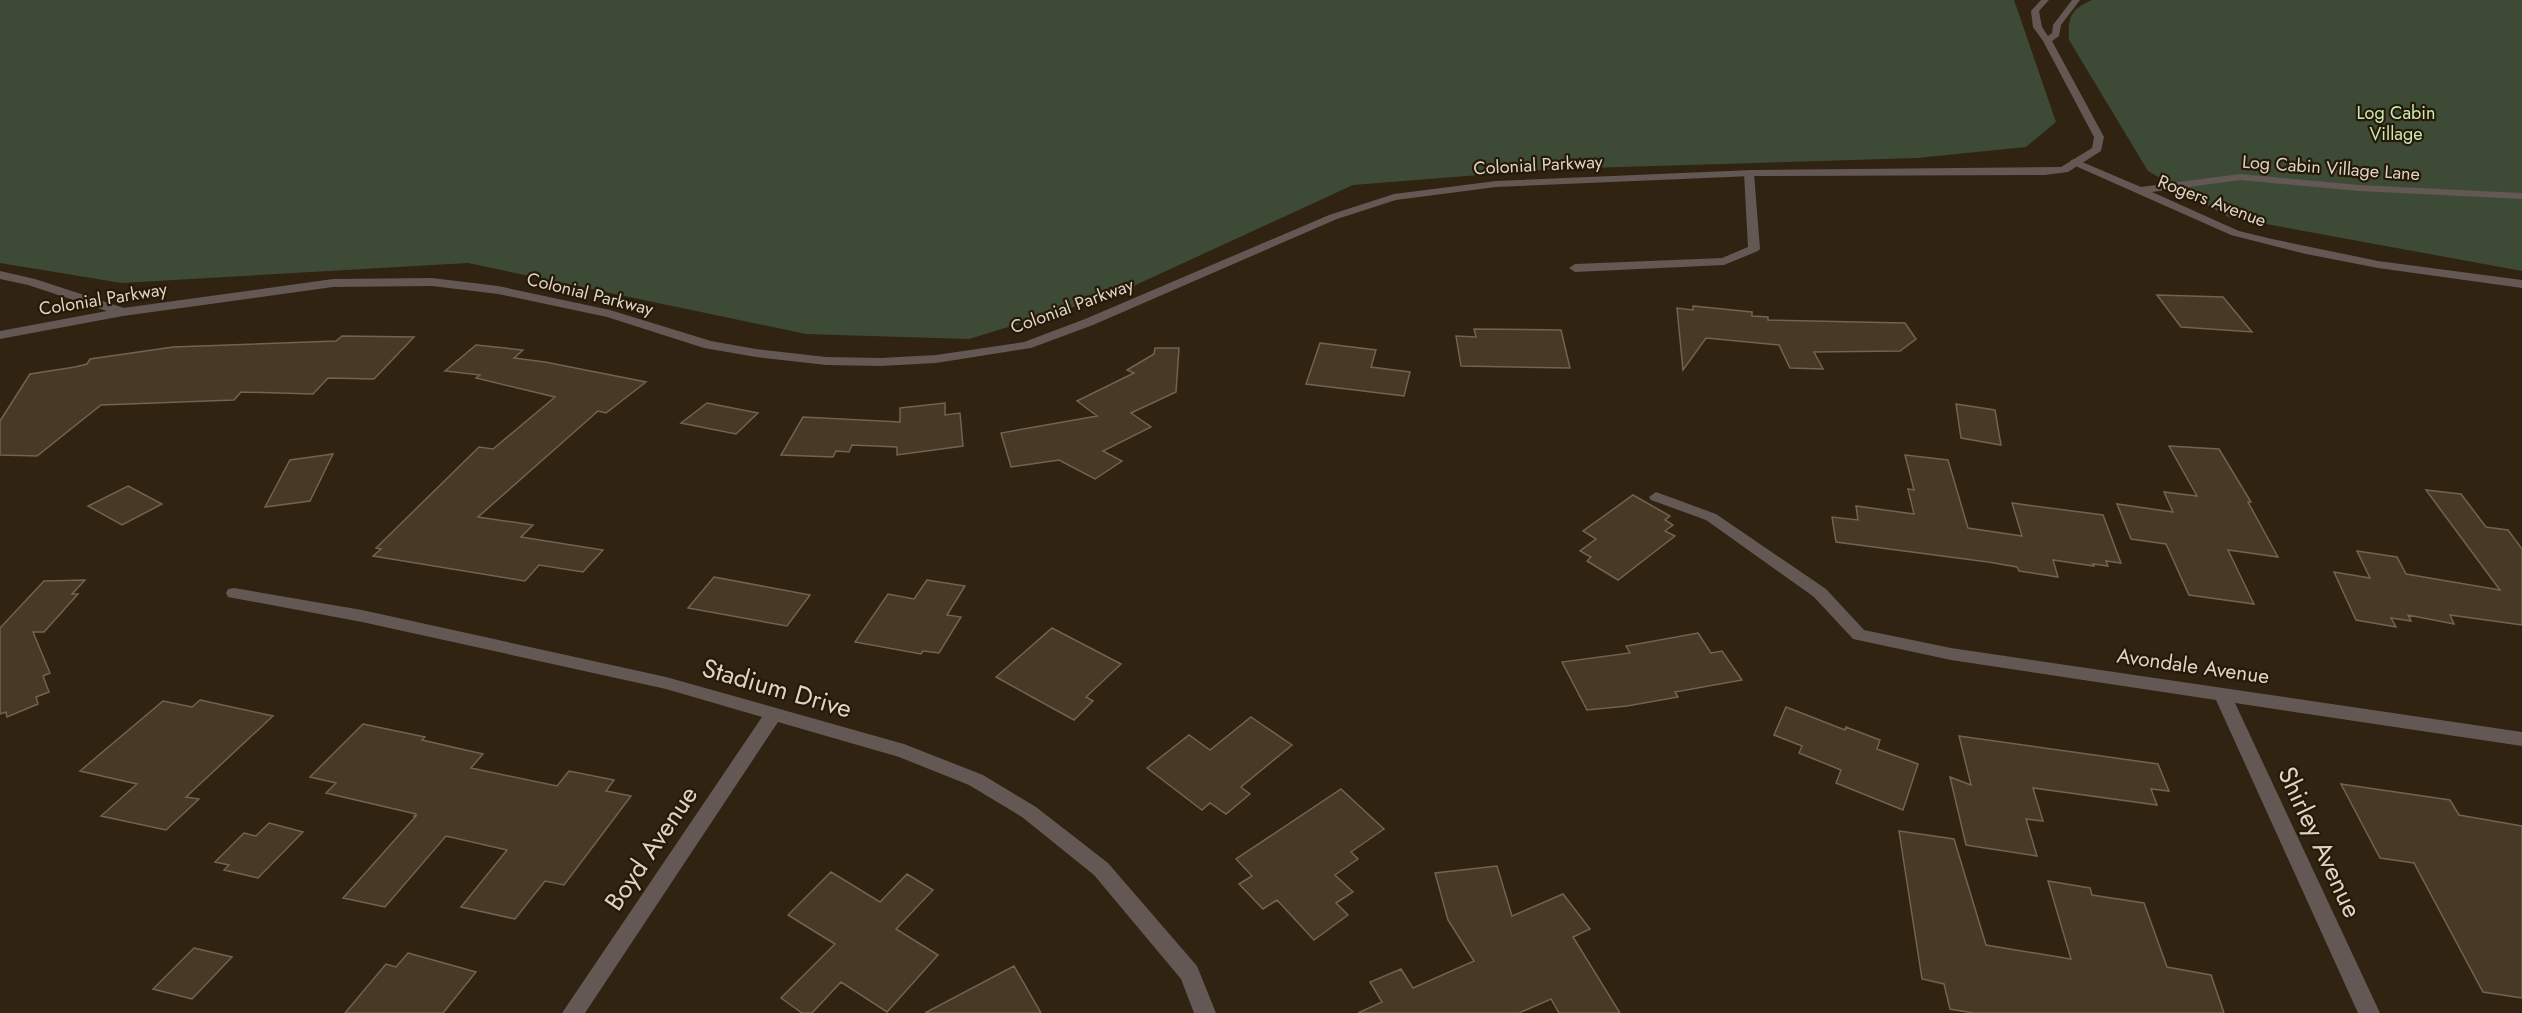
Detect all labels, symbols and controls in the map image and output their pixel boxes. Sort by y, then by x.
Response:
park label: Log Cabin Village [2357,100,2435,147]
street label: Colonial Parkway [1473,149,1603,181]
street label: Log Cabin Village Lane [2241,149,2421,187]
street label: Rogers Avenue [2154,168,2270,234]
street label: Colonial Parkway [524,266,656,322]
street label: Colonial Parkway [1007,272,1137,340]
street label: Colonial Parkway [37,276,169,322]
street label: Avondale Avenue [2115,640,2271,692]
street label: Stadium Drive [698,648,856,728]
street label: Shirley Avenue [2268,760,2372,924]
street label: Boyd Avenue [595,778,707,918]

